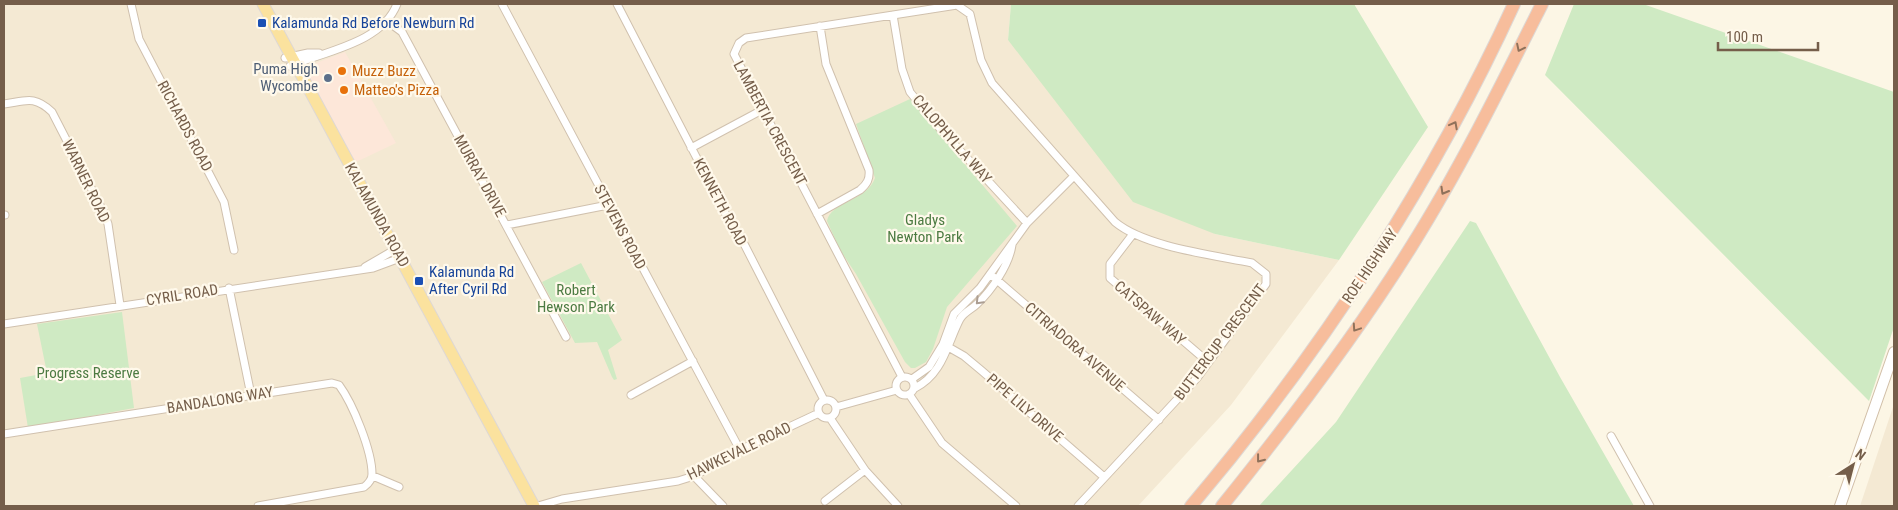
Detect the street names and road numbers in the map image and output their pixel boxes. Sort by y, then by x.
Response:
street label: LAMBERTIA CRESCENT [730,58,811,189]
street label: RICHARDS ROAD [154,78,216,174]
street label: CALOPHYLLA WAY [909,91,995,187]
street label: MURRAY DRIVE [450,132,510,220]
street label: WARNER ROAD [58,137,114,225]
street label: KENNETH ROAD [689,155,751,249]
street label: KALAMUNDA ROAD [341,160,413,270]
street label: STEVENS ROAD [590,182,650,272]
street label: ROE HIGHWAY [1338,225,1402,307]
street label: CATSPAW WAY [1111,277,1190,349]
street label: CYRIL ROAD [145,280,219,310]
street label: BUTTERCUP CRESCENT [1170,280,1270,404]
street label: CITRIADORA AVENUE [1021,299,1129,395]
street label: PIPE LILY DRIVE [983,370,1067,446]
street label: BANDALONG WAY [166,383,275,417]
street label: HAWKEVALE ROAD [684,418,794,484]

